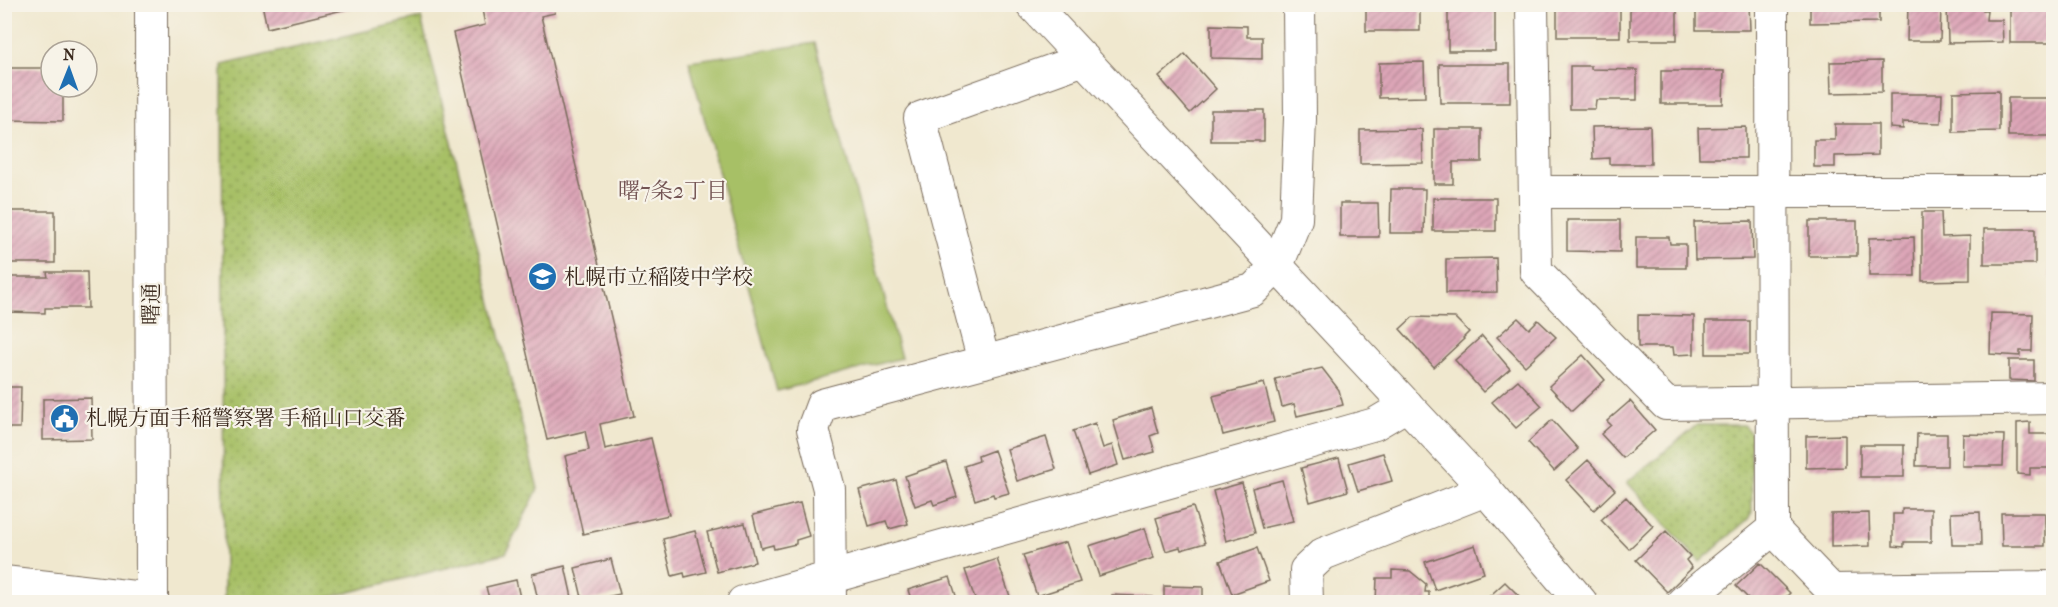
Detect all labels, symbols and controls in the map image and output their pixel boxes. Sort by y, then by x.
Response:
north arrow [39,39,99,99]
text: N [63,45,76,64]
district label: 曙7条2丁目 [618,178,728,204]
school or university icon: 札幌市立稲陵中学校 [527,261,559,293]
place label: 札幌市立稲陵中学校 [564,265,753,289]
street label: 曙通 [139,283,163,325]
public building icon: 札幌方面手稲警察署 手稲山口交番 [49,402,81,434]
place label: 札幌方面手稲警察署 手稲山口交番 [86,406,406,430]

